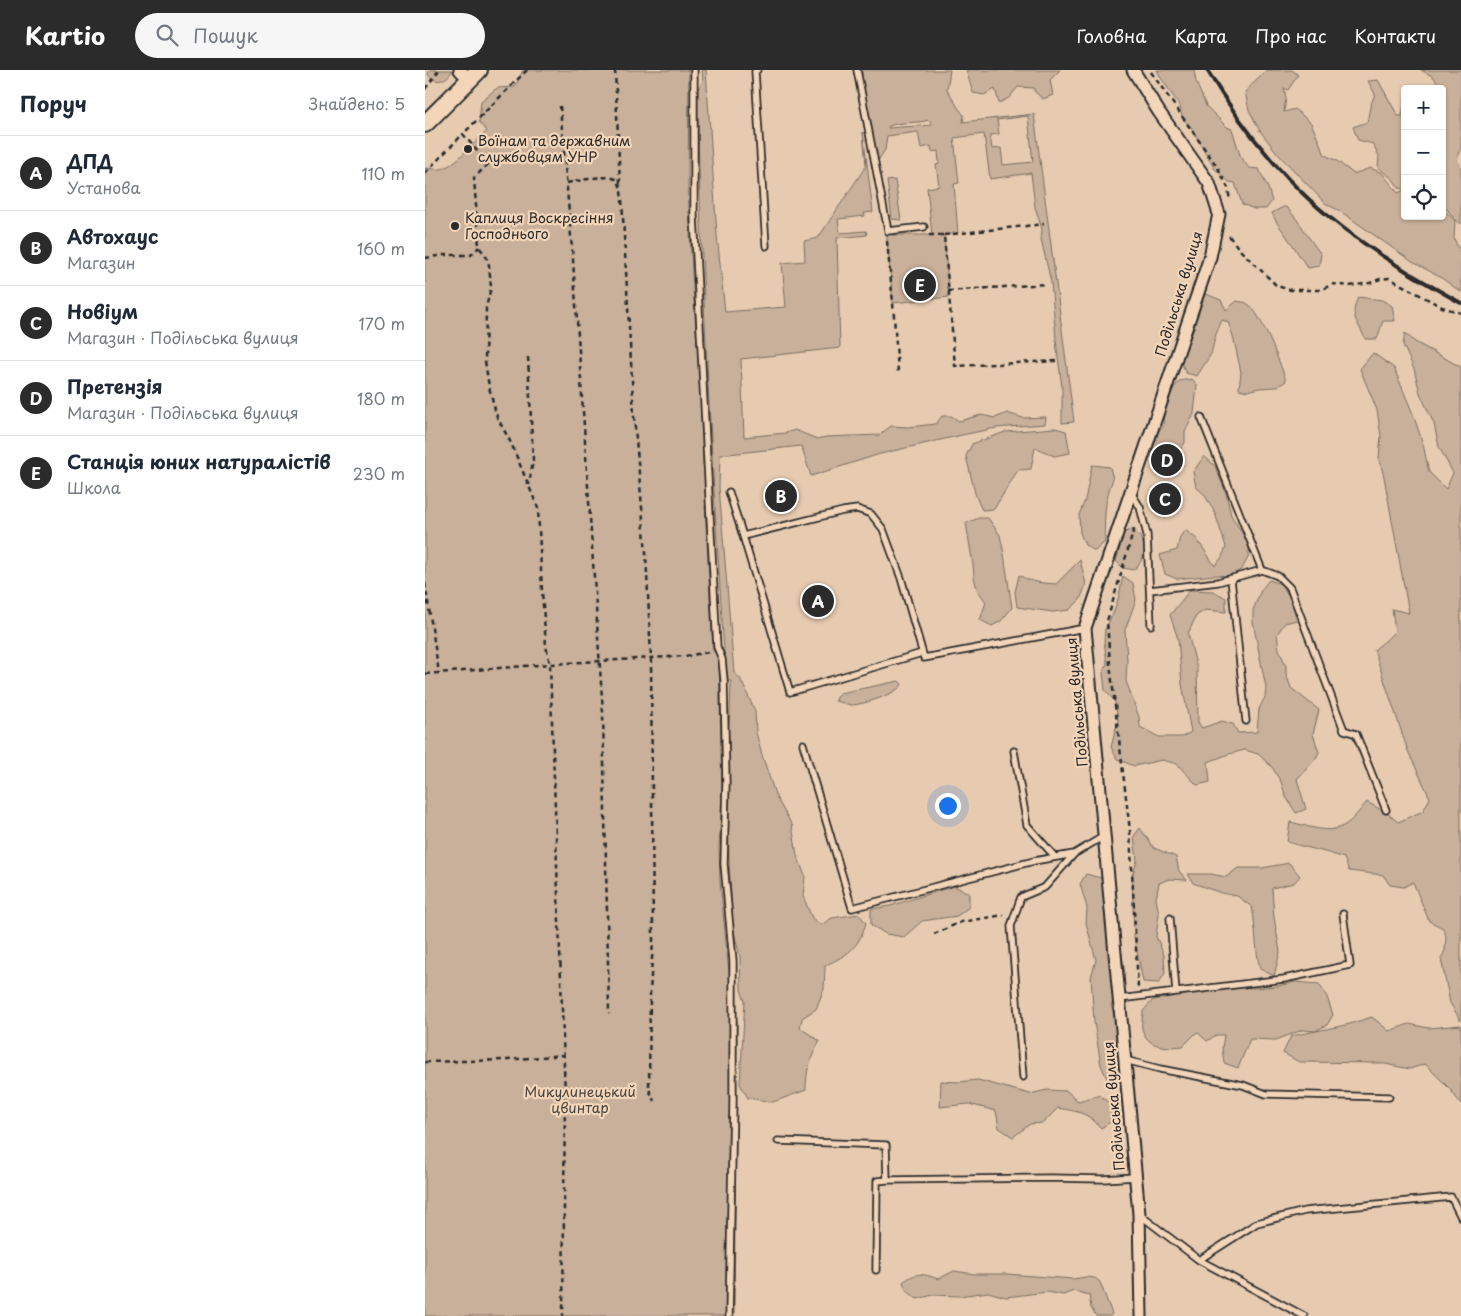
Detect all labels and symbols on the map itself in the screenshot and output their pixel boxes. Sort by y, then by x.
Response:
place label: Воїнам та державним службовцям УНР [478,130,631,167]
marker: Воїнам та державним службовцям УНР [462,143,474,155]
place label: Каплиця Воскресіння Господнього [465,207,614,244]
marker: Каплиця Воскресіння Господнього [449,220,461,232]
street label: Подільська вулиця [1149,229,1208,359]
pin: E [904,266,936,304]
pin: D [1151,441,1183,479]
pin: B [765,477,797,515]
pin: C [1149,480,1181,518]
pin: A [802,582,834,620]
street label: Подільська вулиця [1060,636,1093,768]
your location [935,793,961,819]
street label: Подільська вулиця [1097,1040,1130,1172]
park label: Микулинецький цвинтар [524,1081,636,1118]

